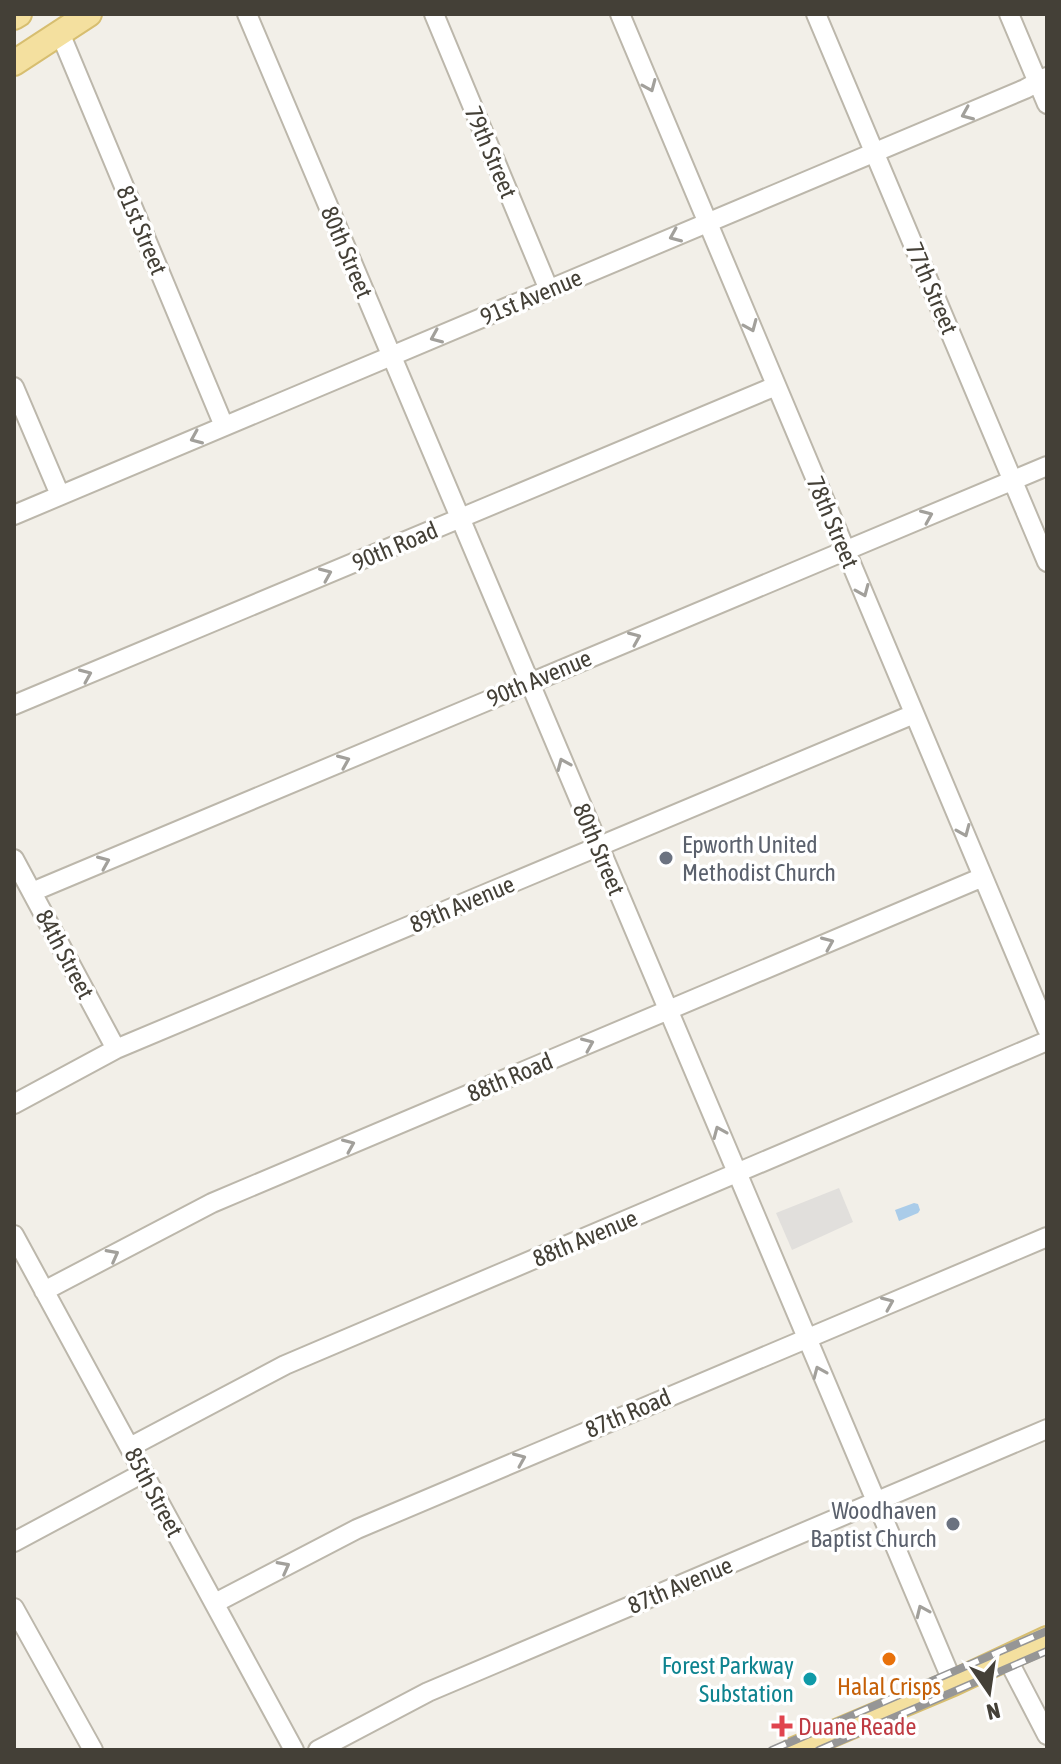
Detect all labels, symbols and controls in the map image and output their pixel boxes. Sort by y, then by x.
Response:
one-way arrow [641,78,657,92]
street label: 79th Street [460,102,522,202]
one-way arrow [961,104,975,120]
street label: 81st Street [111,182,173,279]
street label: 80th Street [316,202,378,302]
one-way arrow [669,227,684,243]
street label: 77th Street [901,238,963,338]
street label: 91st Avenue [476,264,586,330]
one-way arrow [741,318,757,332]
one-way arrow [430,328,444,344]
one-way arrow [190,428,204,445]
street label: 78th Street [802,472,864,572]
one-way arrow [919,510,933,526]
street label: 90th Road [348,516,442,576]
one-way arrow [318,568,332,584]
one-way arrow [853,583,869,597]
one-way arrow [627,631,641,648]
street label: 90th Avenue [483,644,595,712]
one-way arrow [78,668,92,684]
one-way arrow [336,754,350,770]
one-way arrow [557,758,573,772]
street label: 80th Street [568,799,630,899]
one-way arrow [954,823,970,837]
place label: Epworth United Methodist Church [682,831,836,886]
marker: Epworth United Methodist Church [657,849,675,867]
one-way arrow [96,855,110,871]
street label: 89th Avenue [406,870,518,938]
street label: 84th Street [30,905,100,1003]
one-way arrow [820,936,834,952]
one-way arrow [580,1038,594,1054]
street label: 88th Road [463,1047,557,1107]
one-way arrow [712,1126,728,1141]
one-way arrow [341,1139,355,1155]
street label: 88th Avenue [529,1204,641,1272]
one-way arrow [105,1249,119,1264]
one-way arrow [880,1296,894,1313]
one-way arrow [813,1366,829,1380]
street label: 87th Road [581,1383,675,1443]
street label: 85th Street [119,1443,189,1541]
one-way arrow [512,1453,526,1469]
place label: Woodhaven Baptist Church [810,1497,937,1552]
marker: Woodhaven Baptist Church [944,1515,962,1533]
street label: 87th Avenue [624,1551,736,1619]
one-way arrow [275,1562,290,1577]
one-way arrow [915,1605,931,1619]
marker: Halal Crisps [880,1650,898,1668]
place label: Forest Parkway Substation [662,1652,794,1707]
north arrow [949,1652,1029,1732]
marker: Forest Parkway Substation [801,1670,819,1688]
place label: Halal Crisps [837,1673,941,1700]
text: N [984,1697,1003,1726]
place label: Duane Reade [798,1713,916,1740]
marker: Duane Reade [773,1717,791,1735]

